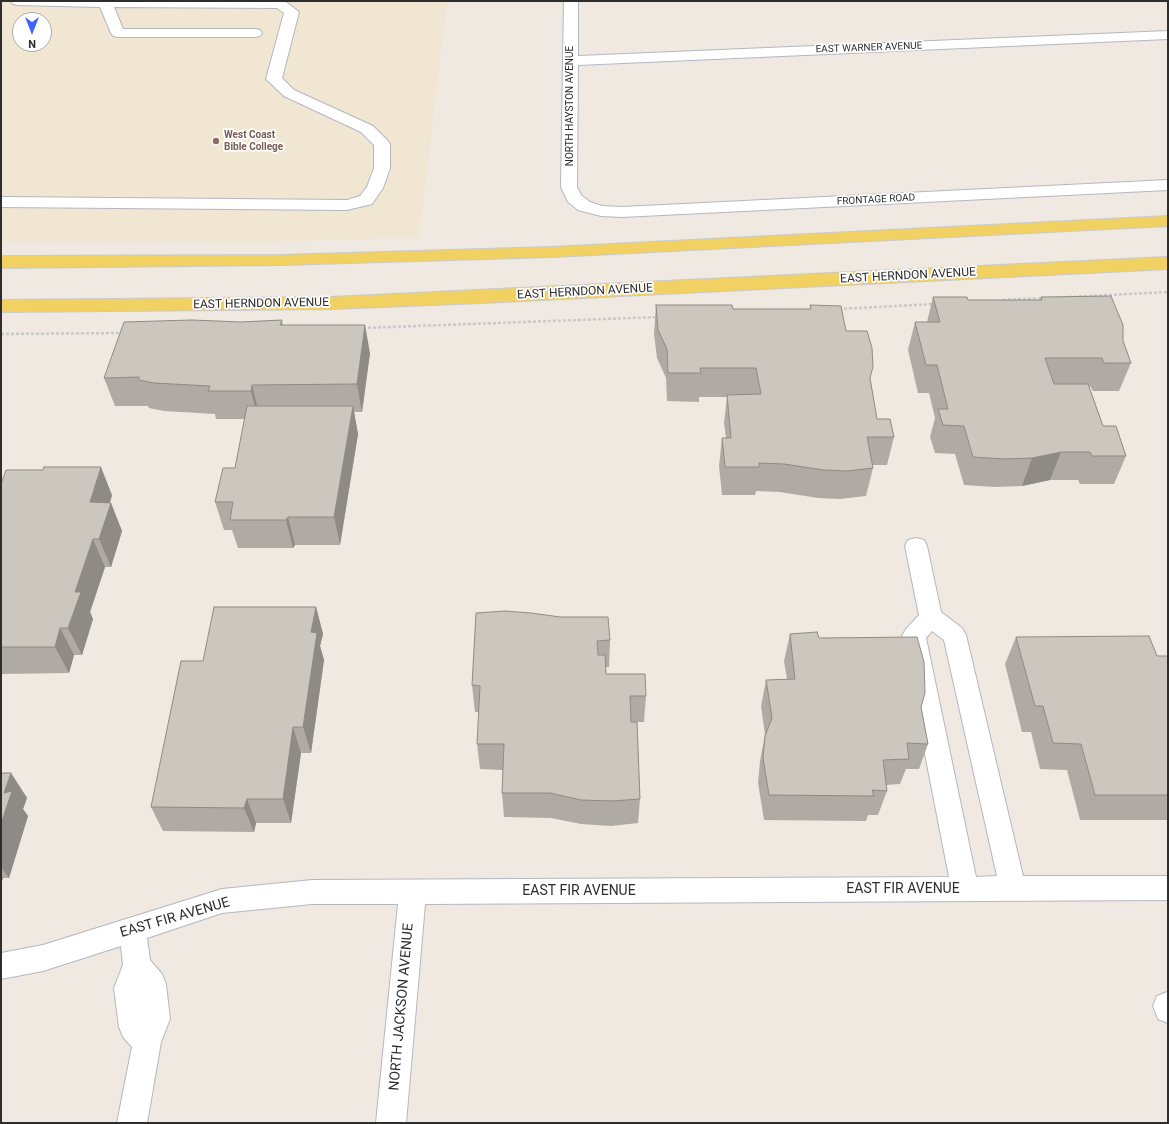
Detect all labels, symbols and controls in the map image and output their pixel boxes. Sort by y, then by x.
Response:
north arrow [12,12,52,52]
text: N [28,37,36,50]
street label: EAST WARNER AVENUE [815,40,923,56]
street label: NORTH HAYSTON AVENUE [564,46,576,166]
place label: West Coast Bible College [224,129,283,152]
marker: West Coast Bible College [211,136,221,146]
street label: FRONTAGE ROAD [836,192,916,208]
street label: EAST HERNDON AVENUE [840,265,976,287]
street label: EAST HERNDON AVENUE [517,281,653,303]
street label: EAST HERNDON AVENUE [193,296,329,312]
street label: EAST FIR AVENUE [846,881,960,897]
street label: EAST FIR AVENUE [522,883,636,899]
street label: EAST FIR AVENUE [118,894,232,942]
street label: NORTH JACKSON AVENUE [386,923,418,1091]

